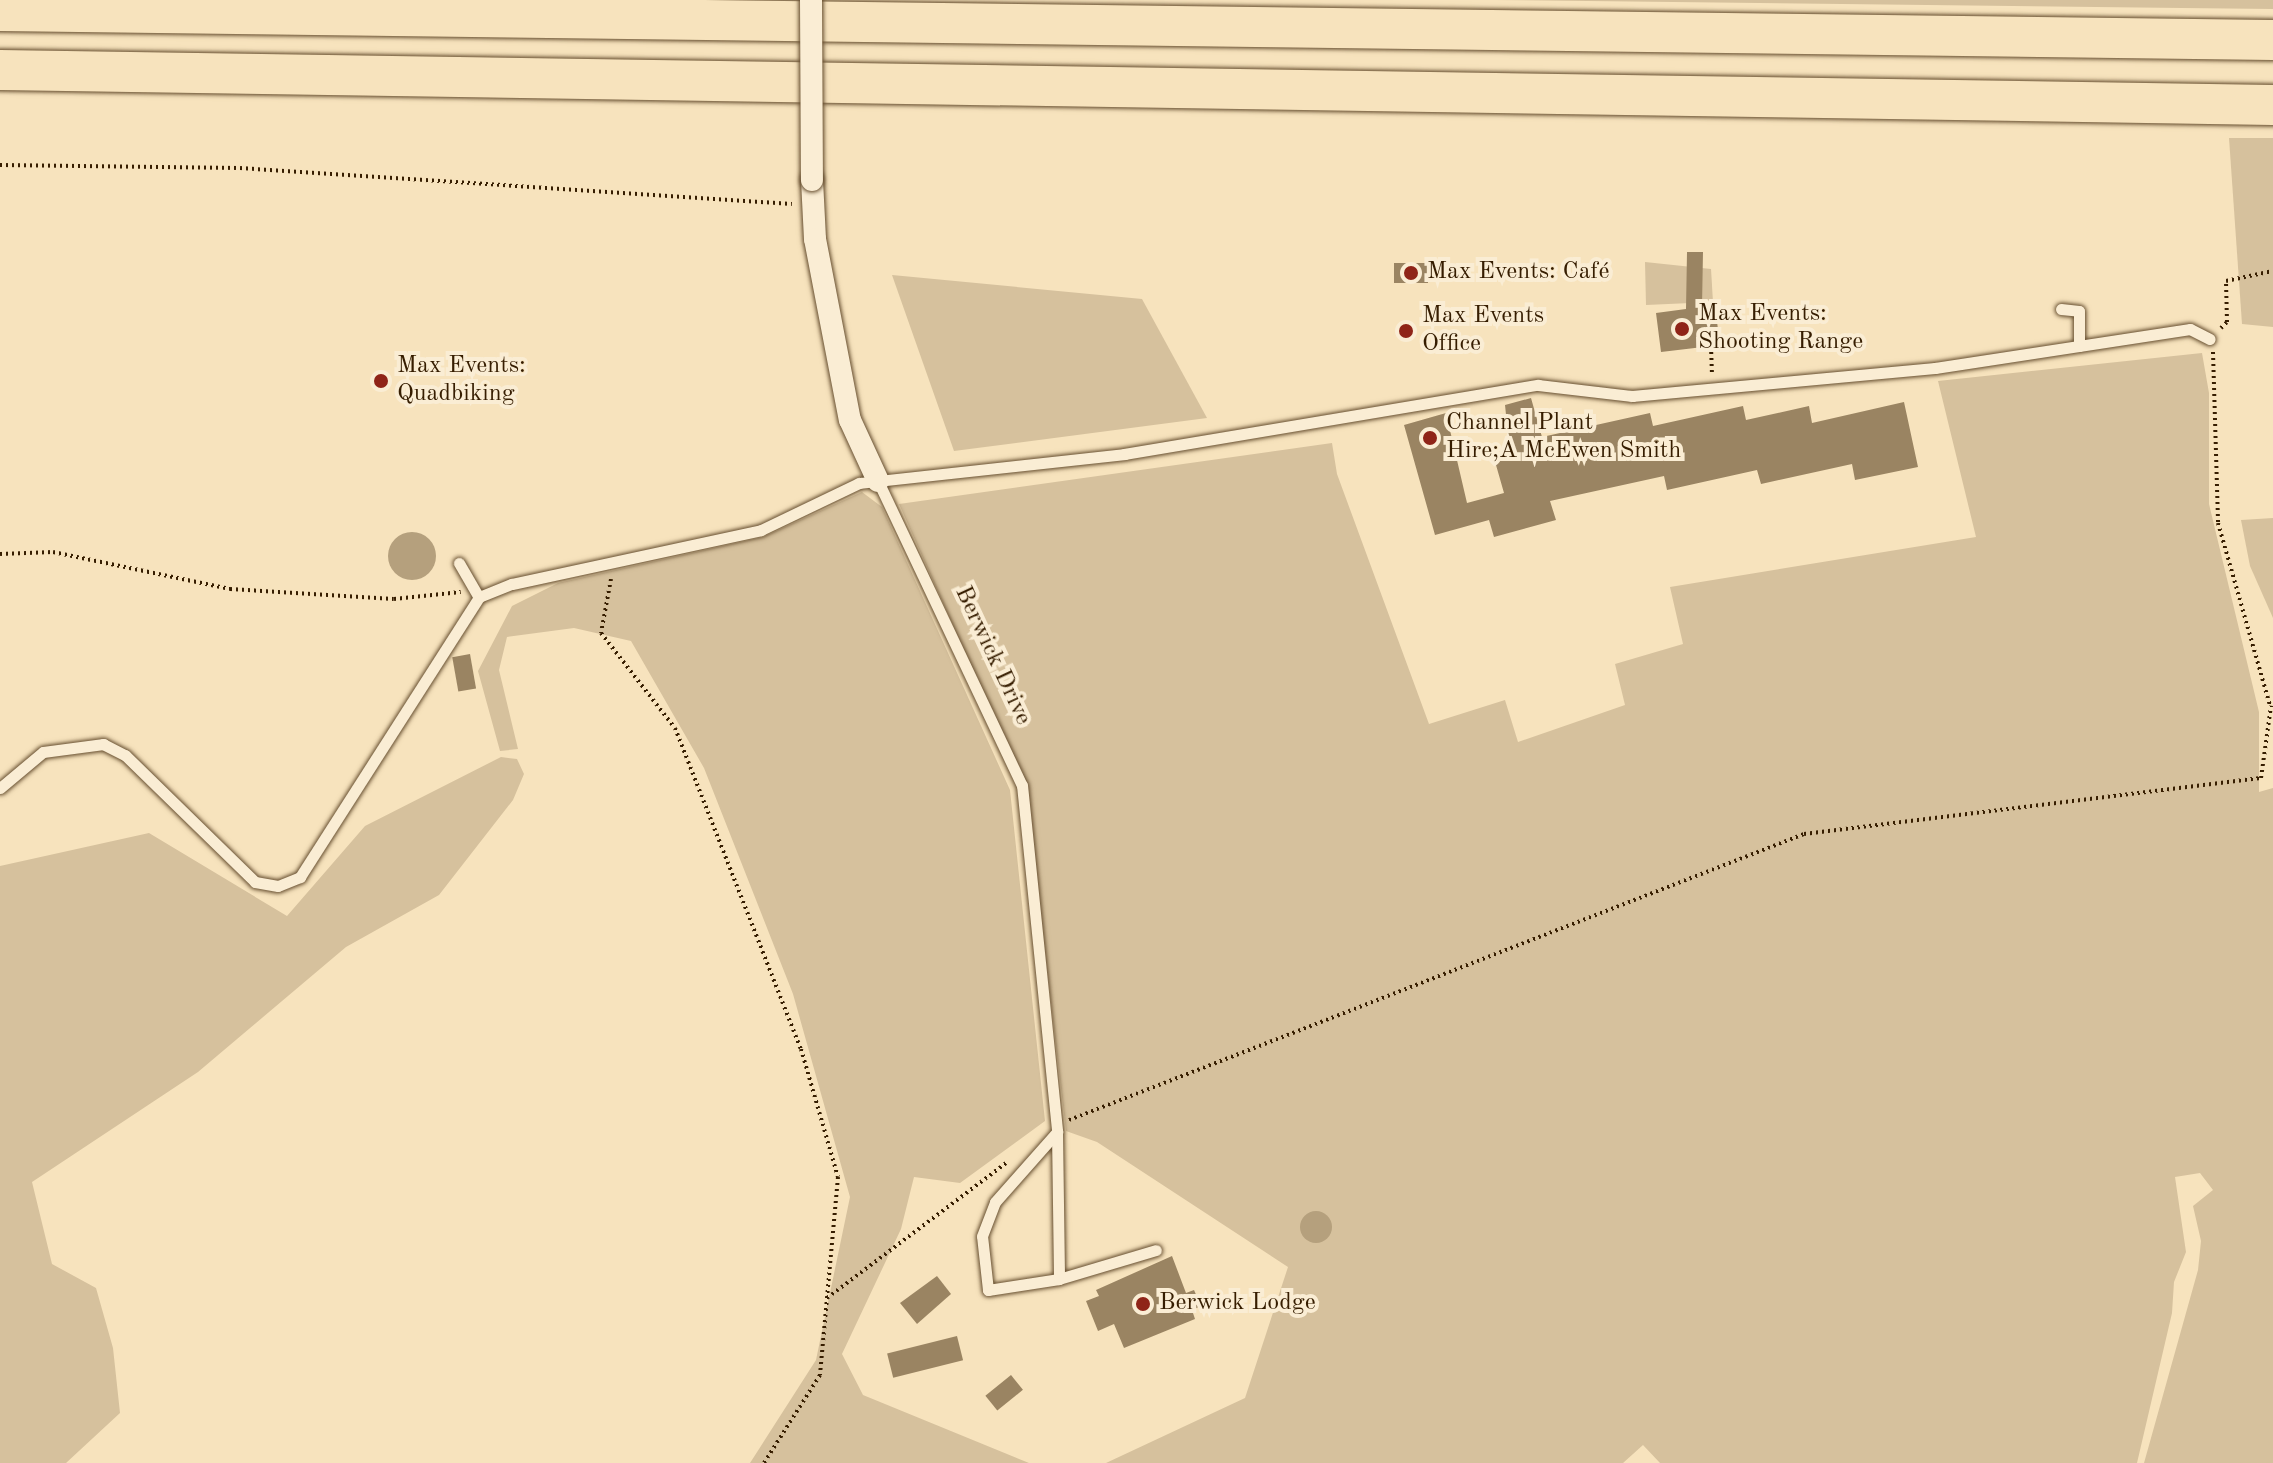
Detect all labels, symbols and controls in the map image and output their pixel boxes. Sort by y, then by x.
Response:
place label: Max Events: Café [1427,259,1609,287]
marker: Max Events: Café [1402,264,1420,282]
place label: Max Events: Shooting Range [1698,301,1863,357]
place label: Max Events Office [1422,303,1544,359]
marker: Max Events: Shooting Range [1673,320,1691,338]
marker: Max Events Office [1397,322,1415,340]
place label: Max Events: Quadbiking [397,353,526,409]
marker: Max Events: Quadbiking [372,372,390,390]
place label: Channel Plant Hire;A McEwen Smith [1446,410,1681,466]
marker: Channel Plant Hire;A McEwen Smith [1421,429,1439,447]
street label: Berwick Drive [947,582,1037,730]
place label: Berwick Lodge [1159,1290,1316,1318]
marker: Berwick Lodge [1134,1295,1152,1313]

